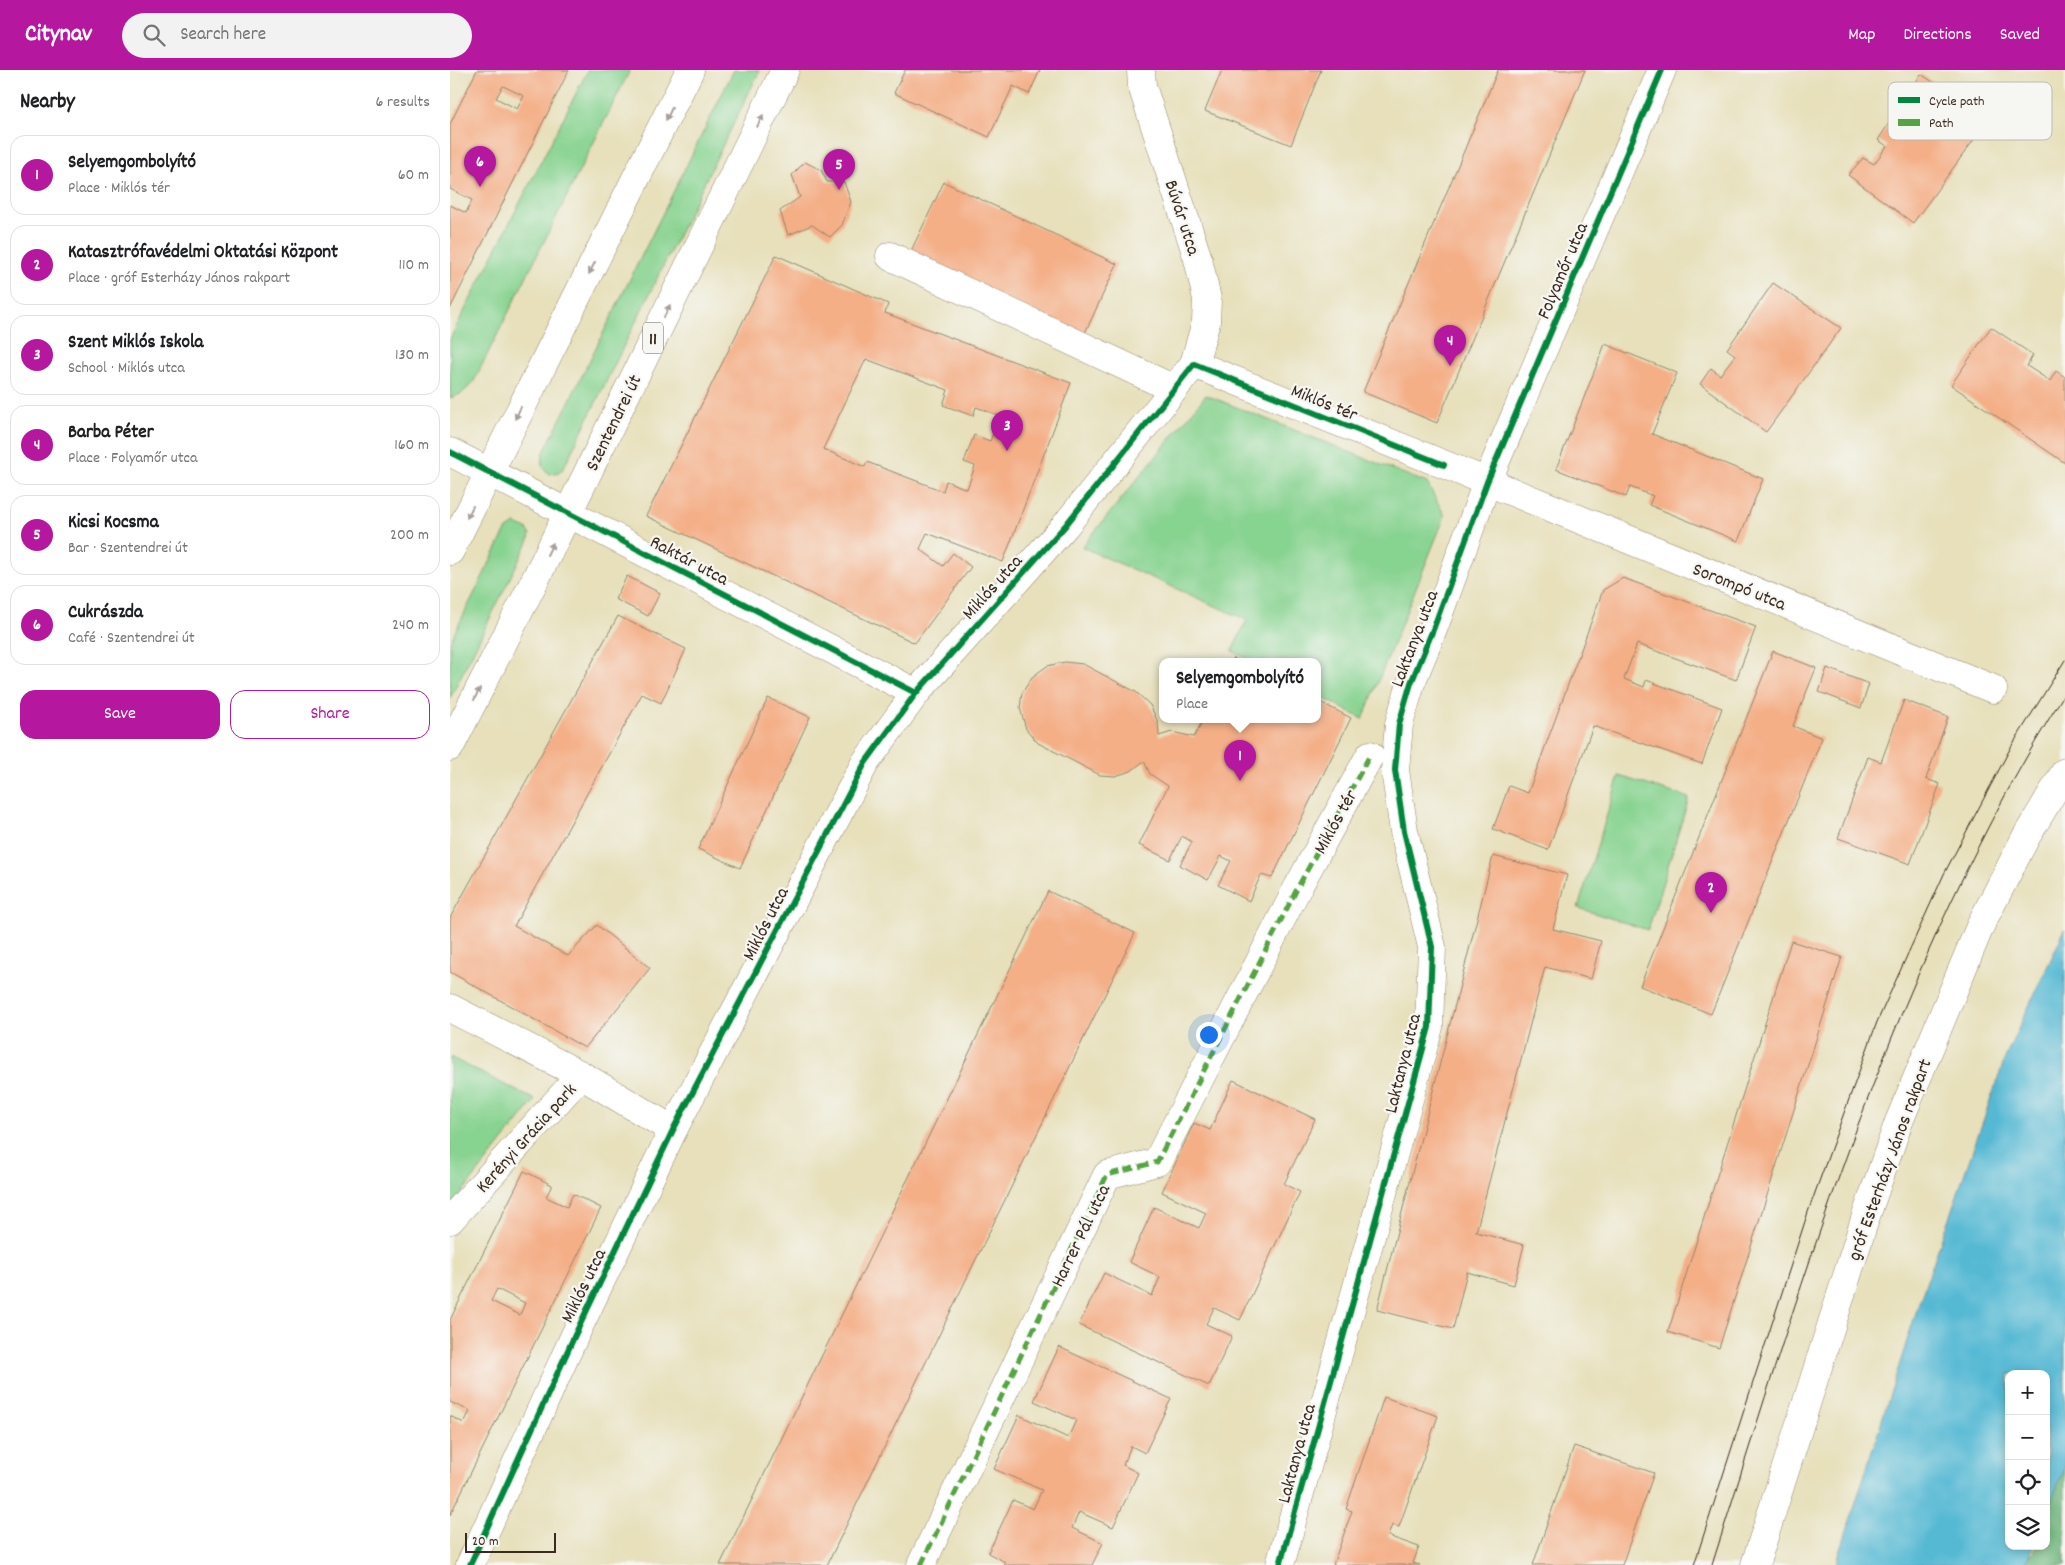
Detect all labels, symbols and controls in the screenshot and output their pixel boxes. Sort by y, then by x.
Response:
search box [122,13,472,58]
text: Citynav [25,18,92,52]
icon: search [140,21,168,49]
text: Search here [180,22,266,49]
text: Map [1848,23,1875,48]
text: Directions [1903,23,1972,48]
text: Saved [2000,23,2040,48]
legend [1888,82,2052,140]
text: Nearby [20,88,75,118]
text: 6 results [375,91,430,114]
text: Cycle path [1929,92,1985,112]
one-way arrow [665,107,673,121]
one-way arrow [756,114,764,128]
text: Path [1929,114,1954,134]
pin: 6 [464,146,496,187]
pin: 5 [823,149,855,190]
text: Selyemgombolyító [68,150,196,177]
text: 1 [35,164,39,187]
text: 60 m [398,164,429,187]
text: Place · Miklós tér [68,177,170,200]
street label: Búvár utca [1156,177,1206,260]
street label: Folyamőr utca [1532,218,1597,324]
text: Katasztrófavédelmi Oktatási Központ [68,240,338,267]
text: 2 [34,254,41,277]
text: 110 m [399,254,429,277]
one-way arrow [588,261,596,276]
text: Place · gróf Esterházy János rakpart [68,267,290,290]
one-way arrow [663,304,671,318]
road number: 11 [643,322,663,354]
pin: 4 [1434,325,1466,366]
text: Szent Miklós Iskola [68,330,203,357]
text: 3 [33,344,41,367]
text: 130 m [395,344,429,367]
text: School · Miklós utca [68,357,185,380]
street label: Szentendrei út [580,371,650,476]
street label: Miklós tér [1286,379,1361,430]
one-way arrow [514,406,523,421]
pin: 3 [991,410,1023,451]
text: Barba Péter [68,420,154,447]
text: 4 [34,434,40,457]
text: 160 m [394,434,429,457]
text: Place · Folyamőr utca [68,447,198,470]
one-way arrow [466,505,474,519]
text: Kicsi Kocsma [68,510,159,537]
text: 5 [33,524,41,547]
text: 200 m [390,524,429,547]
street label: Raktár utca [644,530,733,595]
text: Bar · Szentendrei út [68,537,188,560]
one-way arrow [546,542,554,556]
street label: Miklós utca [957,549,1031,627]
street label: Sorompó utca [1688,557,1791,620]
street label: Laktanya utca [1385,586,1448,692]
text: Cukrászda [68,600,143,627]
text: 6 [33,614,41,637]
text: 240 m [392,614,429,637]
text: Café · Szentendrei út [68,627,195,650]
popup [1159,658,1321,723]
text: Selyemgombolyító [1176,666,1304,693]
one-way arrow [473,687,481,702]
button: Save [20,690,220,739]
button: Share [230,690,430,739]
text: Place [1176,693,1208,716]
pin: 1 [1224,740,1256,781]
street label: Miklós tér [1308,786,1366,860]
pin: 2 [1695,872,1727,913]
street label: Miklós utca [737,882,798,966]
street label: Laktanya utca [1379,1010,1430,1117]
your location [1196,1022,1222,1048]
street label: gróf Esterházy János rakpart [1842,1056,1940,1265]
street label: Kerényi Grácia park [471,1078,585,1200]
street label: Harrer Pál utca [1046,1180,1119,1292]
street label: Miklós utca [556,1244,615,1328]
map controls [2005,1370,2050,1550]
button: + [2005,1370,2050,1415]
street label: Laktanya utca [1272,1400,1325,1507]
button: − [2005,1415,2050,1460]
button: locate [2005,1460,2050,1505]
button: layers [2005,1505,2050,1550]
scale bar [465,1530,556,1553]
text: 20 m [472,1532,499,1552]

